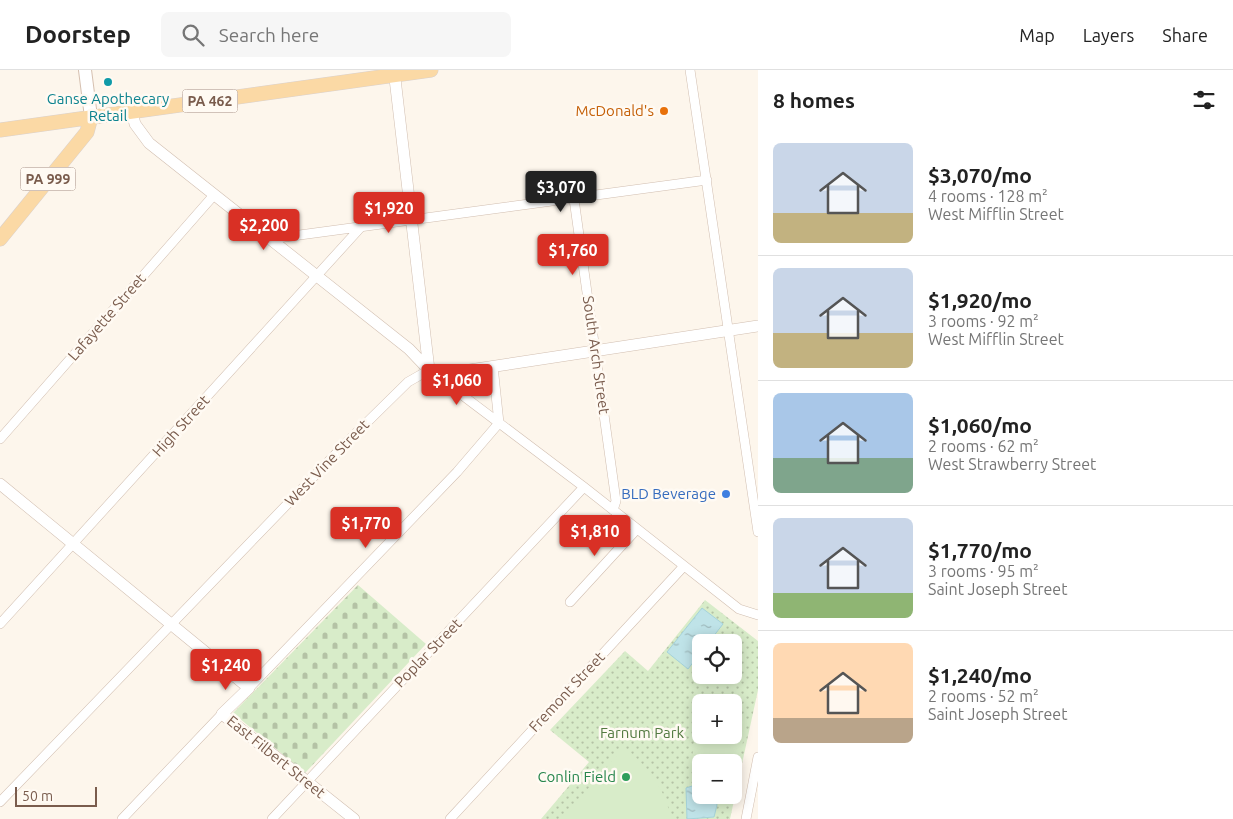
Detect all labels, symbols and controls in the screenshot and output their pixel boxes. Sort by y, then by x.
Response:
search box [161,12,511,57]
text: Doorstep [25,21,131,48]
icon: search [179,21,207,49]
text: Search here [219,24,319,46]
text: Map [1019,25,1055,45]
text: Layers [1083,25,1134,45]
text: Share [1162,25,1208,45]
marker: Ganse Apothecary Retail [102,76,114,88]
icon: filters [1190,86,1218,114]
text: 8 homes [773,88,855,112]
place label: Ganse Apothecary Retail [47,90,169,124]
road number: PA 462 [182,90,238,112]
place label: McDonald's [576,102,654,119]
marker: McDonald's [658,105,670,117]
icon: home [813,163,873,223]
text: $3,070/mo [928,163,1032,187]
road number: PA 999 [20,168,76,190]
pin: $3,070 [520,170,602,213]
text: $3,070 [536,178,586,196]
text: 4 rooms · 128 m² [928,187,1048,205]
pin: $1,920 [348,191,430,234]
text: $1,920 [364,199,414,217]
text: West Mifflin Street [928,205,1064,223]
pin: $2,200 [223,208,305,251]
text: $2,200 [239,216,289,234]
pin: $1,760 [532,234,614,276]
text: $1,760 [548,241,598,259]
street label: Lafayette Street [64,270,149,364]
icon: home [813,288,873,348]
text: $1,920/mo [928,288,1032,312]
street label: South Arch Street [580,295,613,415]
text: 3 rooms · 92 m² [928,312,1039,330]
text: West Mifflin Street [928,330,1064,348]
pin: $1,060 [416,364,498,406]
text: $1,060 [432,371,482,389]
street label: High Street [149,391,213,460]
icon: home [813,413,873,473]
text: $1,060/mo [928,413,1032,437]
street label: West Vine Street [281,416,372,509]
text: 2 rooms · 62 m² [928,437,1039,455]
text: West Strawberry Street [928,455,1096,473]
place label: BLD Beverage [621,485,716,502]
marker: BLD Beverage [720,488,732,500]
pin: $1,770 [325,506,407,549]
text: $1,770 [341,514,391,532]
pin: $1,810 [554,514,636,557]
text: $1,810 [570,522,620,540]
icon: home [813,538,873,598]
text: $1,770/mo [928,538,1032,562]
text: 3 rooms · 95 m² [928,562,1039,580]
text: Saint Joseph Street [928,580,1067,598]
street label: Poplar Street [391,615,465,691]
map controls [692,634,742,804]
button: locate [692,634,742,684]
pin: $1,240 [185,648,267,691]
street label: Fremont Street [525,648,608,735]
text: $1,240 [201,656,251,674]
icon: home [813,663,873,723]
text: $1,240/mo [928,663,1032,687]
text: 2 rooms · 52 m² [928,687,1039,705]
button: + [692,694,742,744]
text: Saint Joseph Street [928,705,1067,723]
street label: East Filbert Street [224,712,329,801]
park label: Farnum Park [600,724,684,741]
button: − [692,754,742,804]
place label: Conlin Field [537,768,616,785]
marker: Conlin Field [620,771,632,783]
scale bar [15,784,98,807]
text: 50 m [22,788,53,804]

